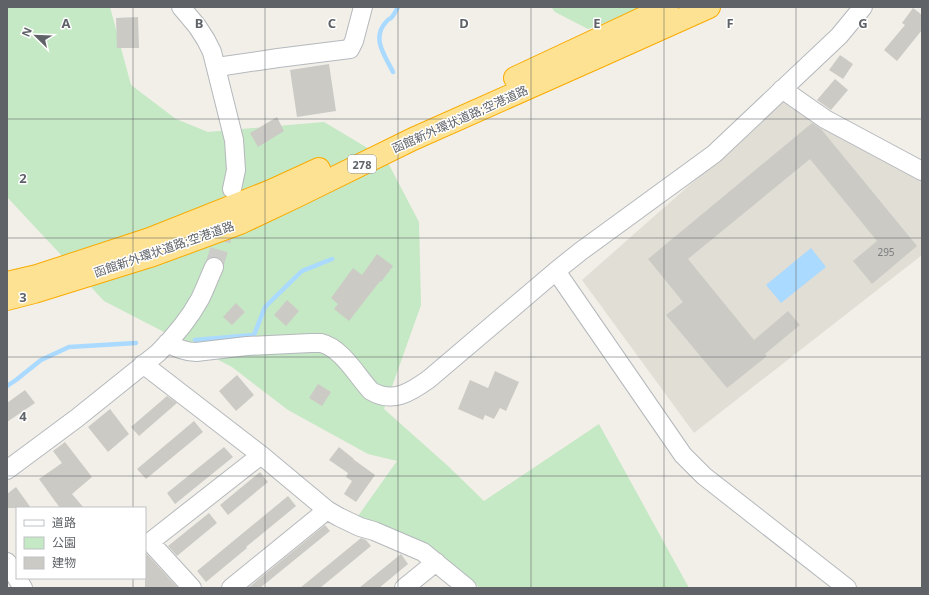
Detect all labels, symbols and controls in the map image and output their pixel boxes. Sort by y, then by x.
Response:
text: A [62,14,71,32]
text: B [195,14,203,32]
text: C [328,14,336,32]
text: D [459,14,469,32]
text: E [593,14,601,32]
text: F [726,14,734,32]
text: G [858,14,868,32]
north arrow [16,16,56,56]
text: N [18,25,35,39]
street label: 函館新外環状道路;空港道路 [389,81,531,157]
road number: 278 [348,155,376,173]
text: 2 [19,169,27,187]
street label: 函館新外環状道路;空港道路 [92,217,236,281]
house number: 295 [877,245,895,259]
text: 3 [19,288,27,306]
text: 4 [19,407,27,425]
legend [16,507,146,579]
text: 道路 [52,514,76,531]
text: 公園 [52,534,76,551]
text: 建物 [52,554,76,571]

